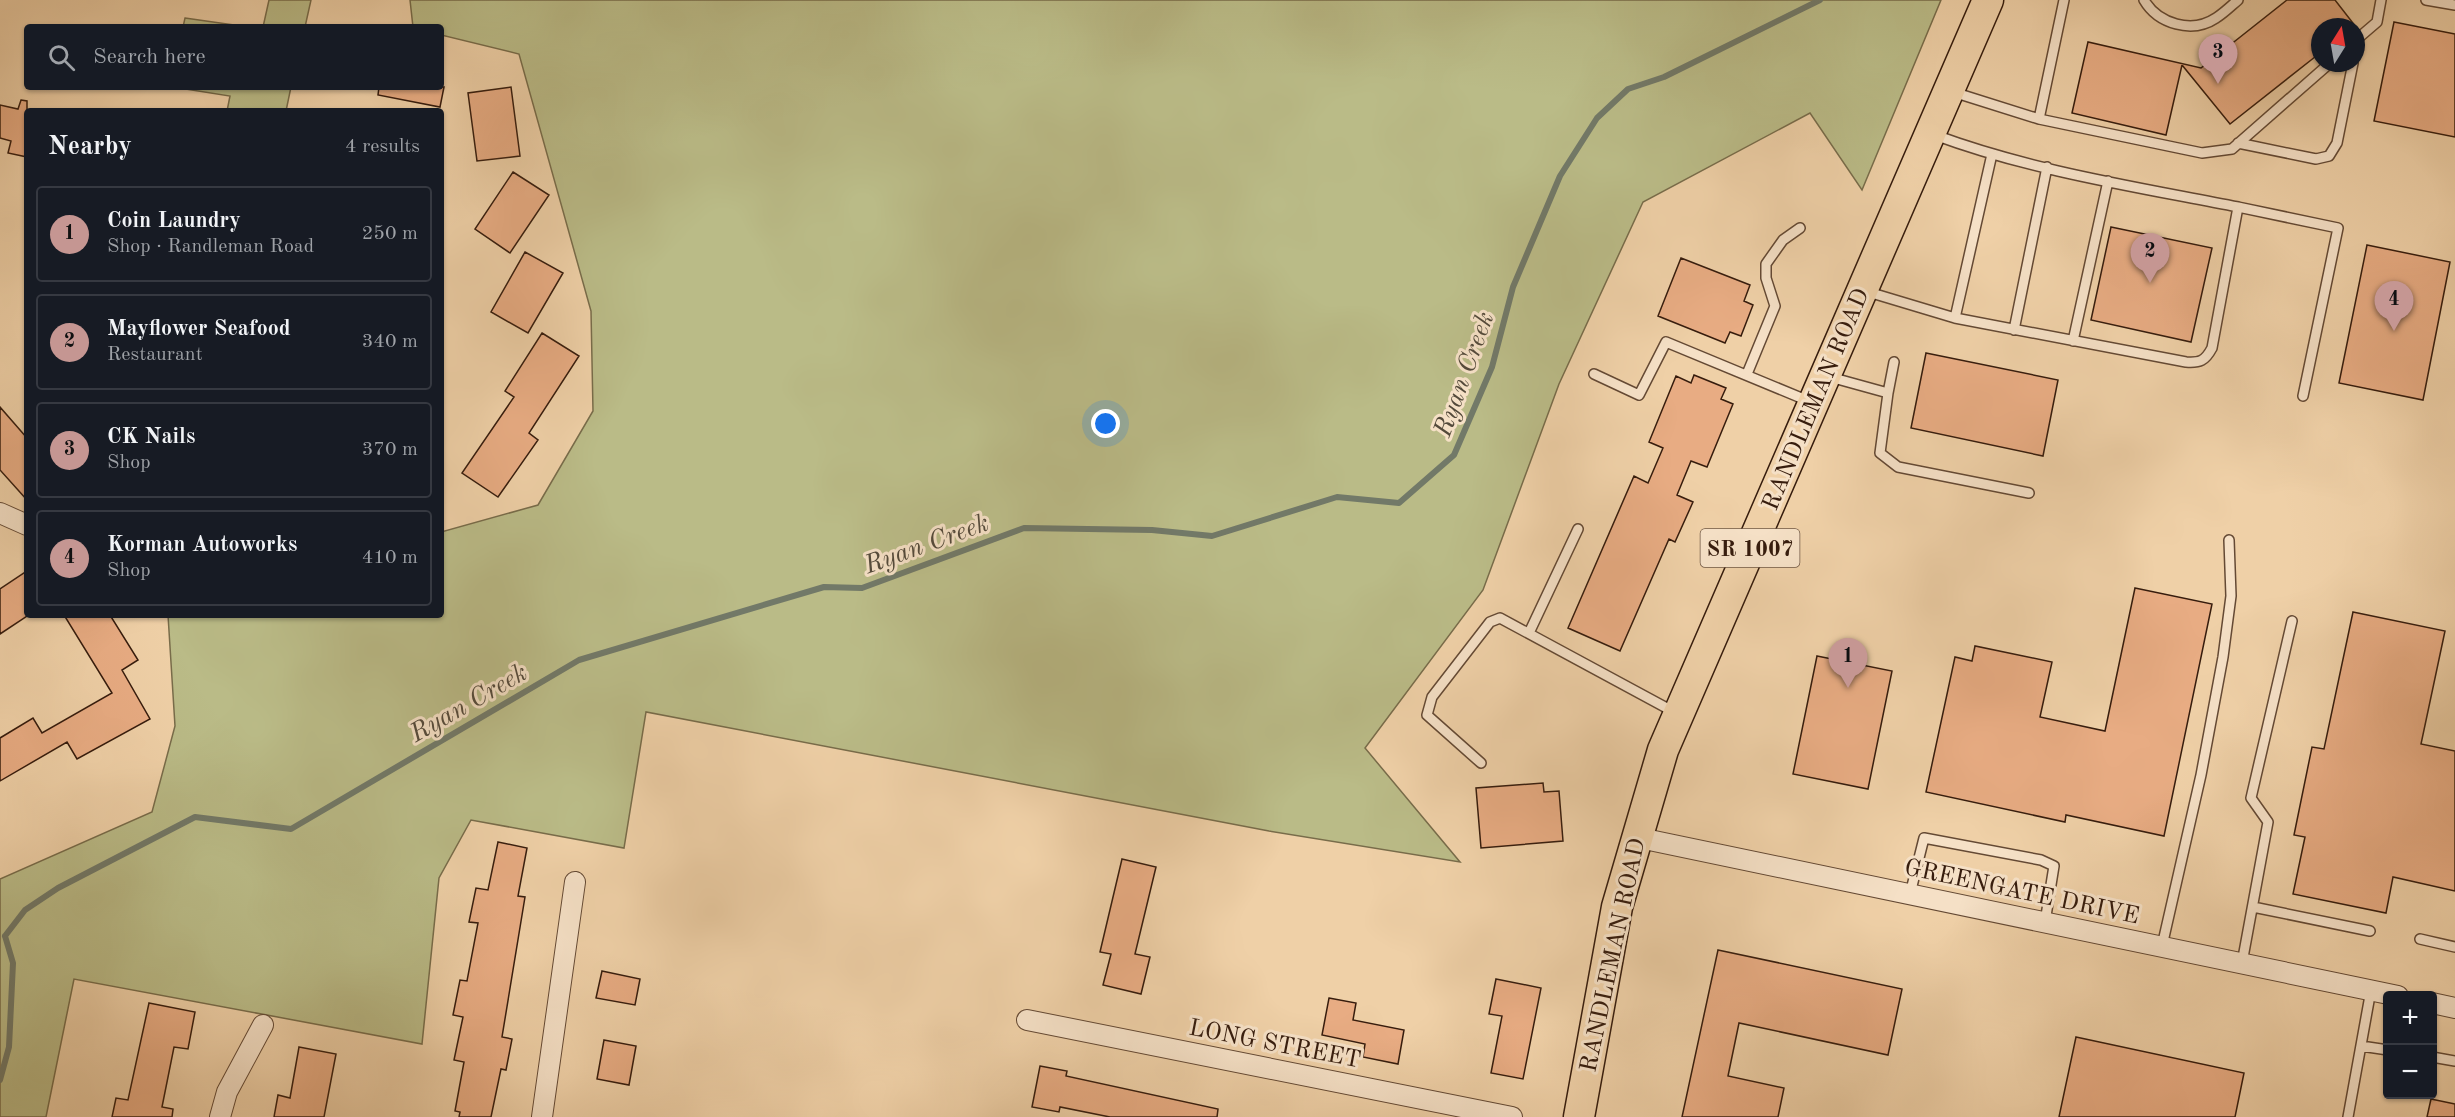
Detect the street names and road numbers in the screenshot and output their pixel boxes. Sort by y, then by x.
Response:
street label: RANDLEMAN ROAD [1759,285,1875,514]
road number: SR 1007 [1700,529,1800,567]
street label: RANDLEMAN ROAD [1577,836,1650,1075]
street label: GREENGATE DRIVE [1902,856,2141,930]
street label: LONG STREET [1187,1017,1363,1073]

